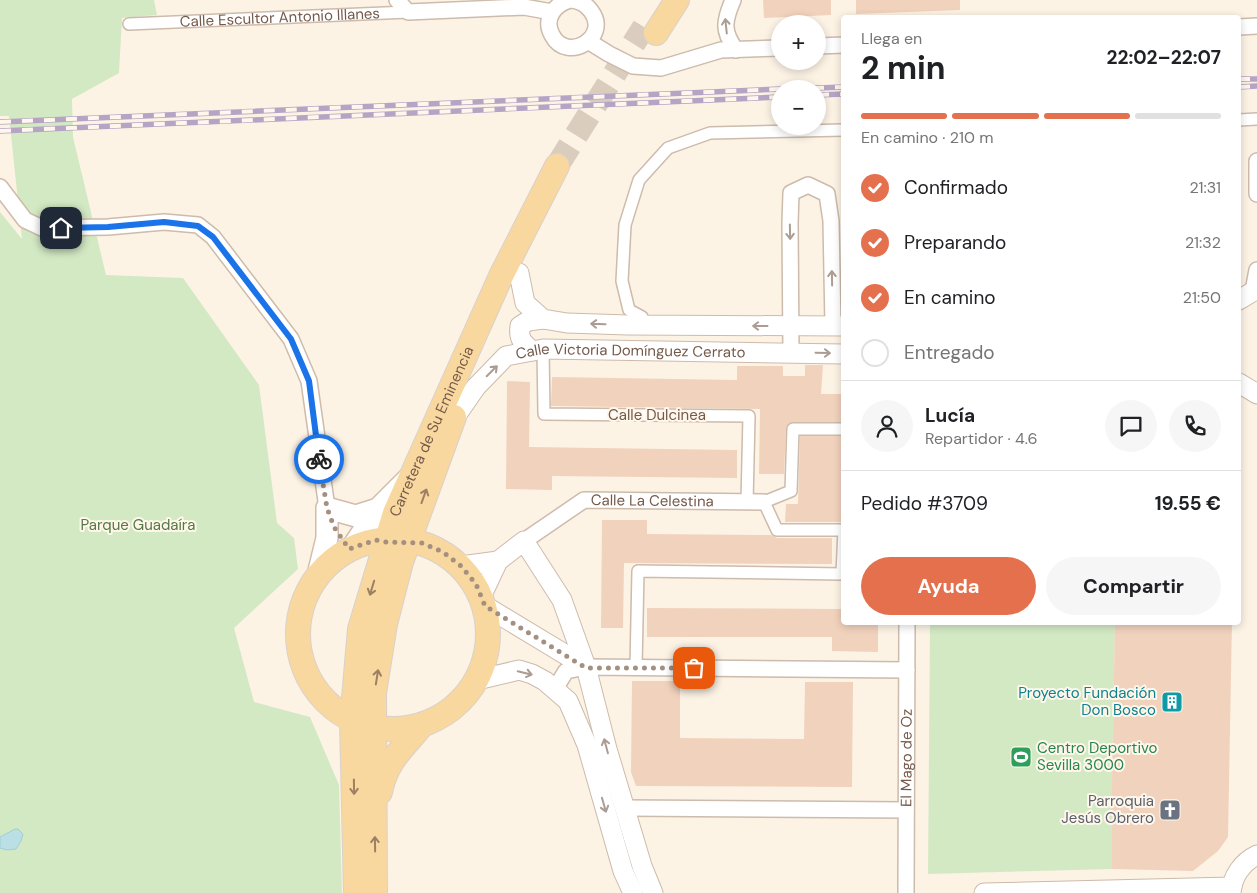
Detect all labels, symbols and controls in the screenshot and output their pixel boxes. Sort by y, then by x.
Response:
street label: Calle Escultor Antonio Illanes [179,3,380,32]
map controls [771,15,826,135]
button: + [771,15,826,70]
one-way arrow [722,18,731,34]
text: Llega en [861,28,922,49]
text: 22:02–22:07 [1107,45,1221,70]
text: 2 min [861,47,946,89]
button: − [771,80,826,135]
text: En camino · 210 m [861,127,993,148]
icon: check [861,174,889,202]
text: Confirmado [904,175,1008,200]
text: 21:31 [1189,177,1221,198]
pin [40,207,82,249]
icon: home [47,214,75,242]
one-way arrow [785,224,795,240]
icon: check [861,229,889,257]
text: Preparando [904,230,1006,255]
text: 21:32 [1185,232,1221,253]
one-way arrow [827,270,837,286]
icon: check [861,284,889,312]
text: En camino [904,285,996,310]
text: 21:50 [1183,287,1221,308]
one-way arrow [590,319,606,329]
one-way arrow [752,321,768,331]
street label: Calle Victoria Domínguez Cerrato [514,339,746,364]
text: Entregado [904,340,995,365]
street label: Carretera de Su Eminencia [385,343,478,520]
one-way arrow [814,348,830,358]
one-way arrow [486,365,498,377]
button: person [861,400,913,452]
button: chat [1105,400,1157,452]
button: phone [1169,400,1221,452]
text: Lucía [925,403,975,428]
street label: Calle Dulcinea [608,405,706,425]
text: Repartidor · 4.6 [925,428,1037,449]
courier [294,434,344,484]
icon: bike [305,445,333,473]
one-way arrow [420,489,429,504]
street label: Calle La Celestina [591,490,714,511]
text: Pedido #3709 [861,491,988,516]
text: 19.55 € [1155,491,1221,516]
park label: Parque Guadaíra [80,515,196,535]
button: Ayuda [861,557,1036,615]
button: Compartir [1046,557,1221,615]
one-way arrow [367,580,376,596]
pin [673,647,715,689]
icon: bag [680,654,708,682]
one-way arrow [372,669,382,685]
one-way arrow [517,669,533,678]
place label: Proyecto Fundación Don Bosco [1018,683,1156,720]
building icon: Proyecto Fundación Don Bosco [1160,690,1184,714]
street label: El Mago de Oz [896,709,917,807]
place label: Centro Deportivo Sevilla 3000 [1037,738,1158,775]
one-way arrow [601,739,611,755]
sports icon: Centro Deportivo Sevilla 3000 [1009,745,1033,769]
one-way arrow [349,778,359,795]
place label: Parroquia Jesús Obrero [1061,791,1154,828]
one-way arrow [600,796,610,812]
church icon: Parroquia Jesús Obrero [1158,798,1182,822]
one-way arrow [370,837,380,853]

